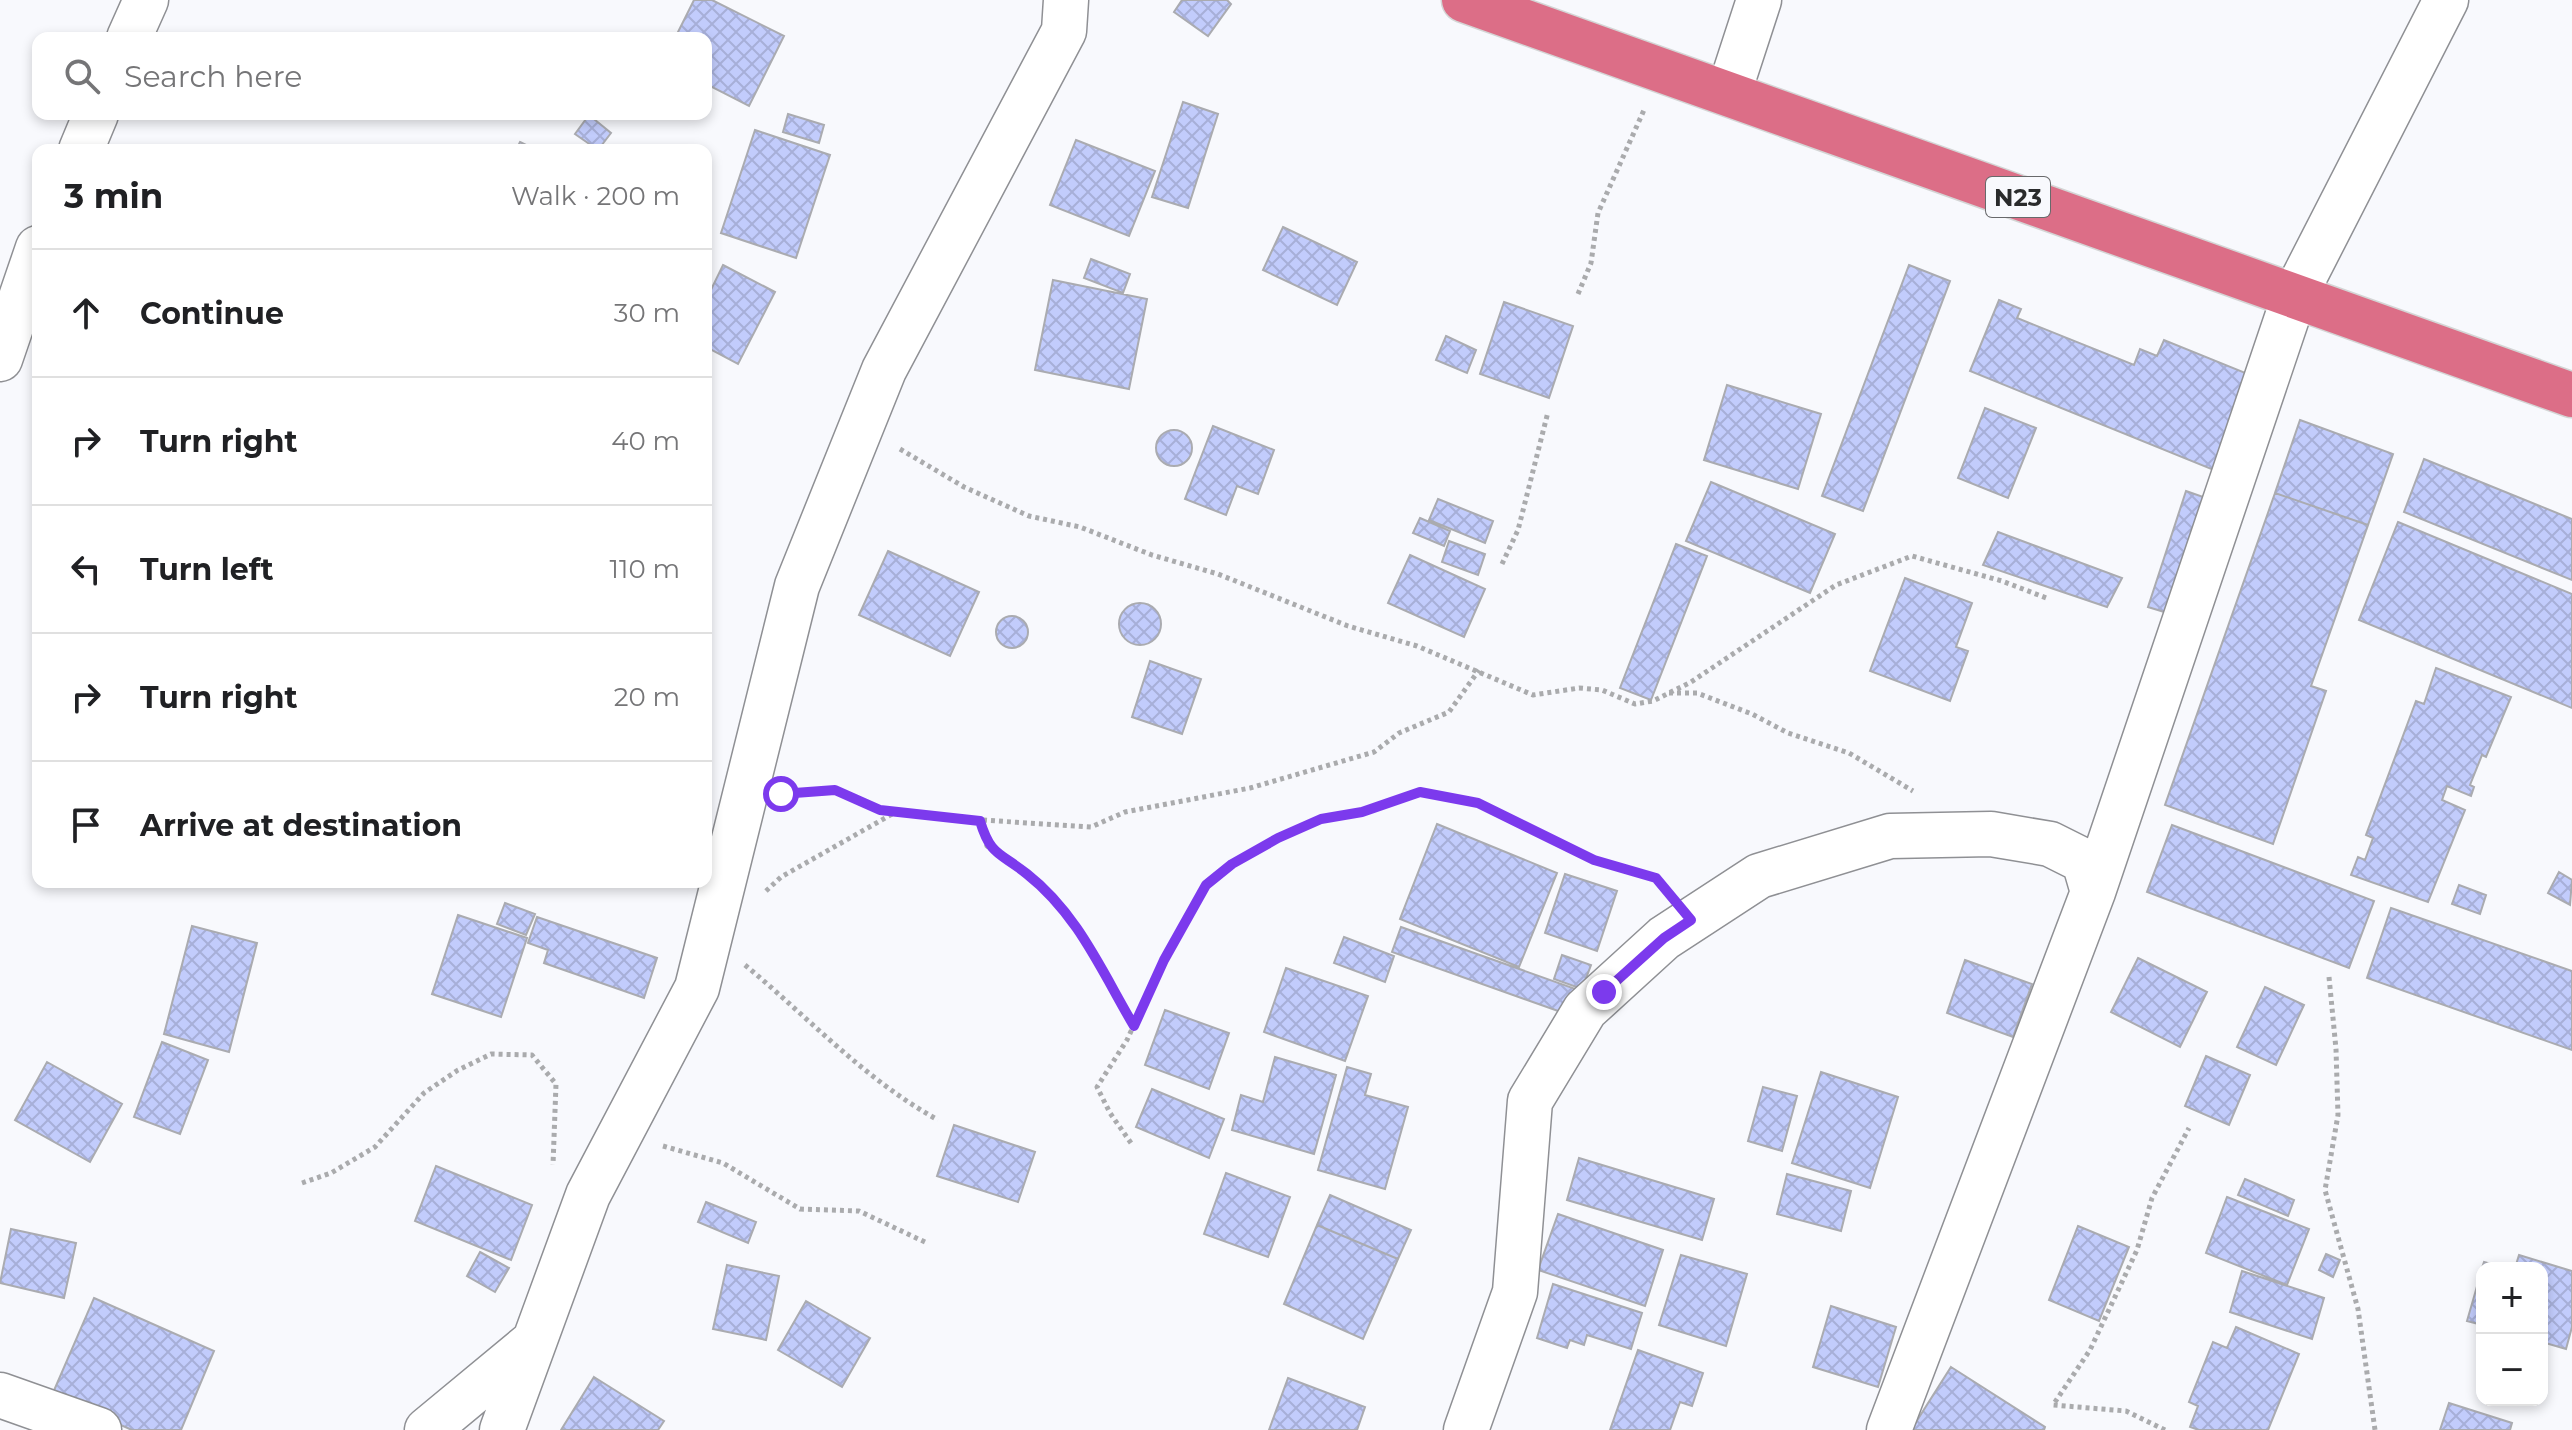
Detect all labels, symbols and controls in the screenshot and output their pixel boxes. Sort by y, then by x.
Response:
search box [32,32,712,120]
icon: search [60,54,104,98]
text: Search here [124,58,302,95]
text: 3 min [64,175,163,217]
road number: N23 [1986,177,2050,217]
text: Walk · 200 m [511,180,680,212]
icon: ahead [64,291,108,335]
text: Continue [140,295,284,332]
text: 30 m [614,297,680,329]
icon: right [64,419,108,463]
text: Turn right [140,423,297,460]
text: 40 m [611,425,680,457]
icon: left [64,547,108,591]
text: Turn left [140,551,273,588]
text: 110 m [610,553,680,585]
icon: right [64,675,108,719]
text: Turn right [140,679,297,716]
text: 20 m [614,681,680,713]
route start [763,776,799,812]
icon: arrive [64,803,108,847]
text: Arrive at destination [140,807,462,844]
route end [1586,974,1622,1010]
map controls [2476,1262,2548,1406]
button: + [2476,1262,2548,1334]
button: − [2476,1334,2548,1406]

